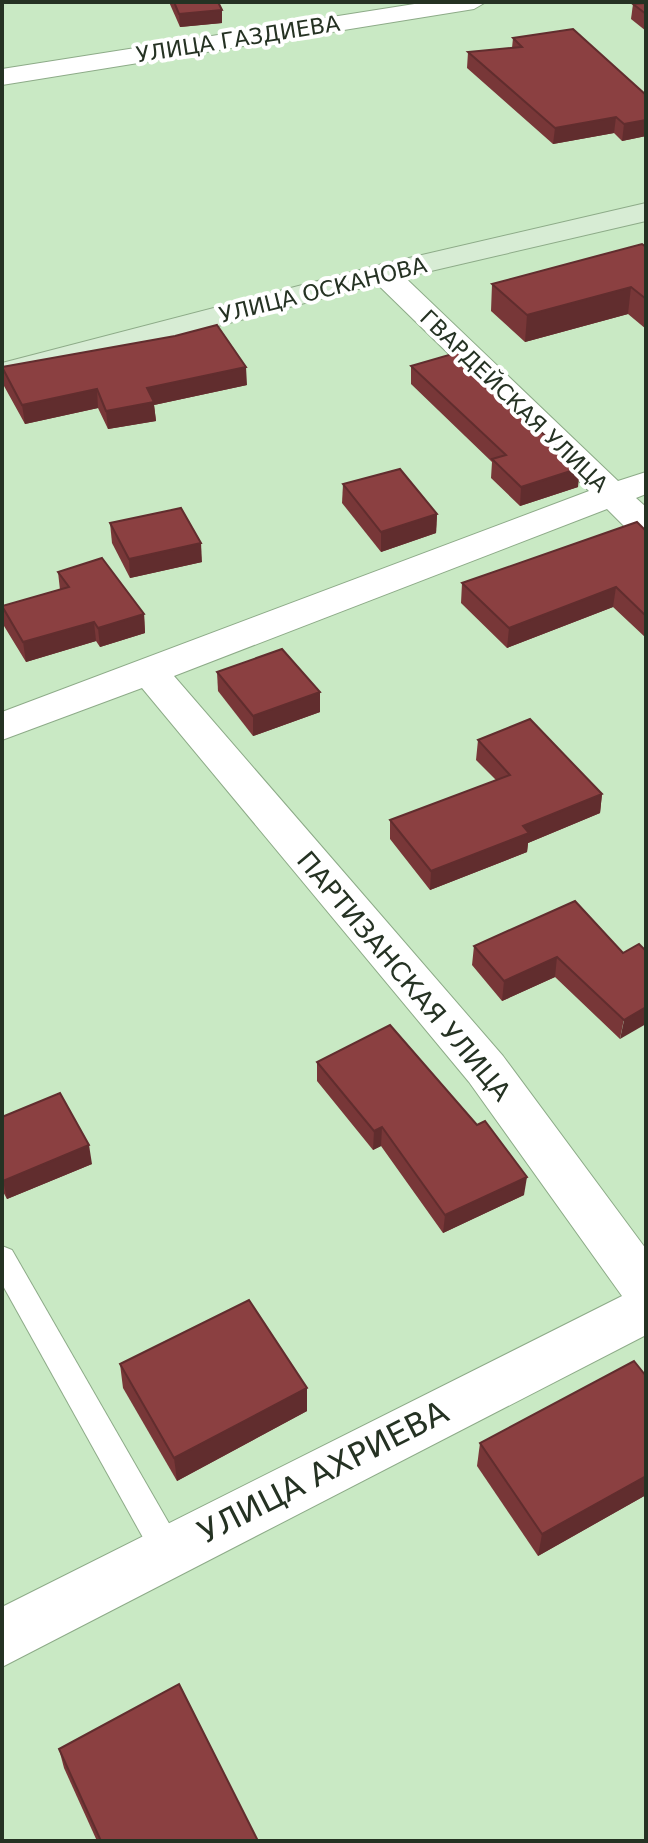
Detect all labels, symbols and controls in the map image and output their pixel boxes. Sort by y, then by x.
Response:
street label: УЛИЦА ГАЗДИЕВА [134,11,342,67]
street label: УЛИЦА ОСКАНОВА [217,252,429,328]
street label: ГВАРДЕЙСКАЯ УЛИЦА [415,305,613,497]
street label: ПАРТИЗАНСКАЯ УЛИЦА [291,845,517,1107]
street label: УЛИЦА АХРИЕВА [192,1392,454,1551]

